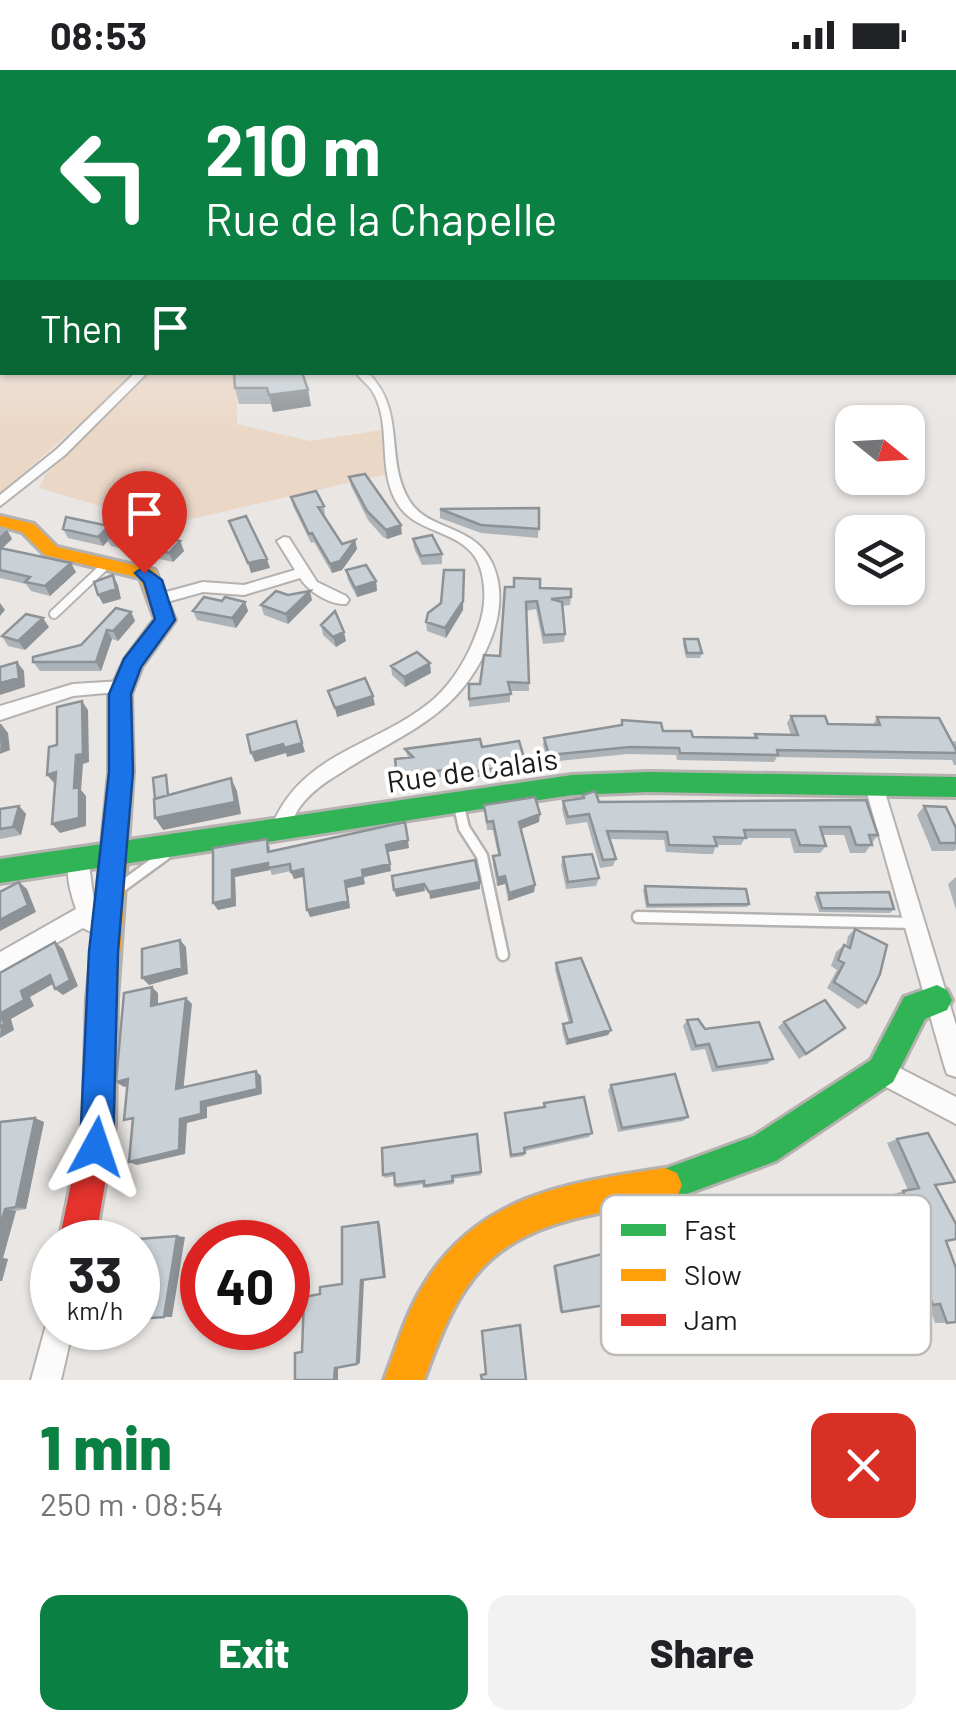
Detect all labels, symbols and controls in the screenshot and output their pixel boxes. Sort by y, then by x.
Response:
text: 08:53 [50,12,147,58]
text: 210 m [205,106,381,190]
icon: left [40,110,170,240]
text: Rue de la Chapelle [205,191,557,245]
icon: arrive [143,300,198,355]
text: Then [40,305,123,351]
north arrow [835,405,925,495]
map controls [835,405,925,605]
pin [102,471,187,574]
icon: arrive [117,486,172,541]
button: layers [835,515,925,605]
street label: Rue de Calais [384,739,560,799]
position arrow [44,1095,148,1199]
legend [601,1195,931,1355]
text: Fast [684,1212,737,1246]
speed limit sign: 40 [180,1220,310,1350]
text: 33 [68,1243,122,1303]
text: Slow [684,1257,742,1291]
text: km/h [67,1295,123,1325]
text: Jam [684,1302,738,1336]
text: 1 min [40,1410,172,1482]
button: close [811,1413,916,1518]
text: 250 m · 08:54 [40,1484,224,1522]
button: Exit [40,1595,468,1710]
button: Share [488,1595,916,1710]

